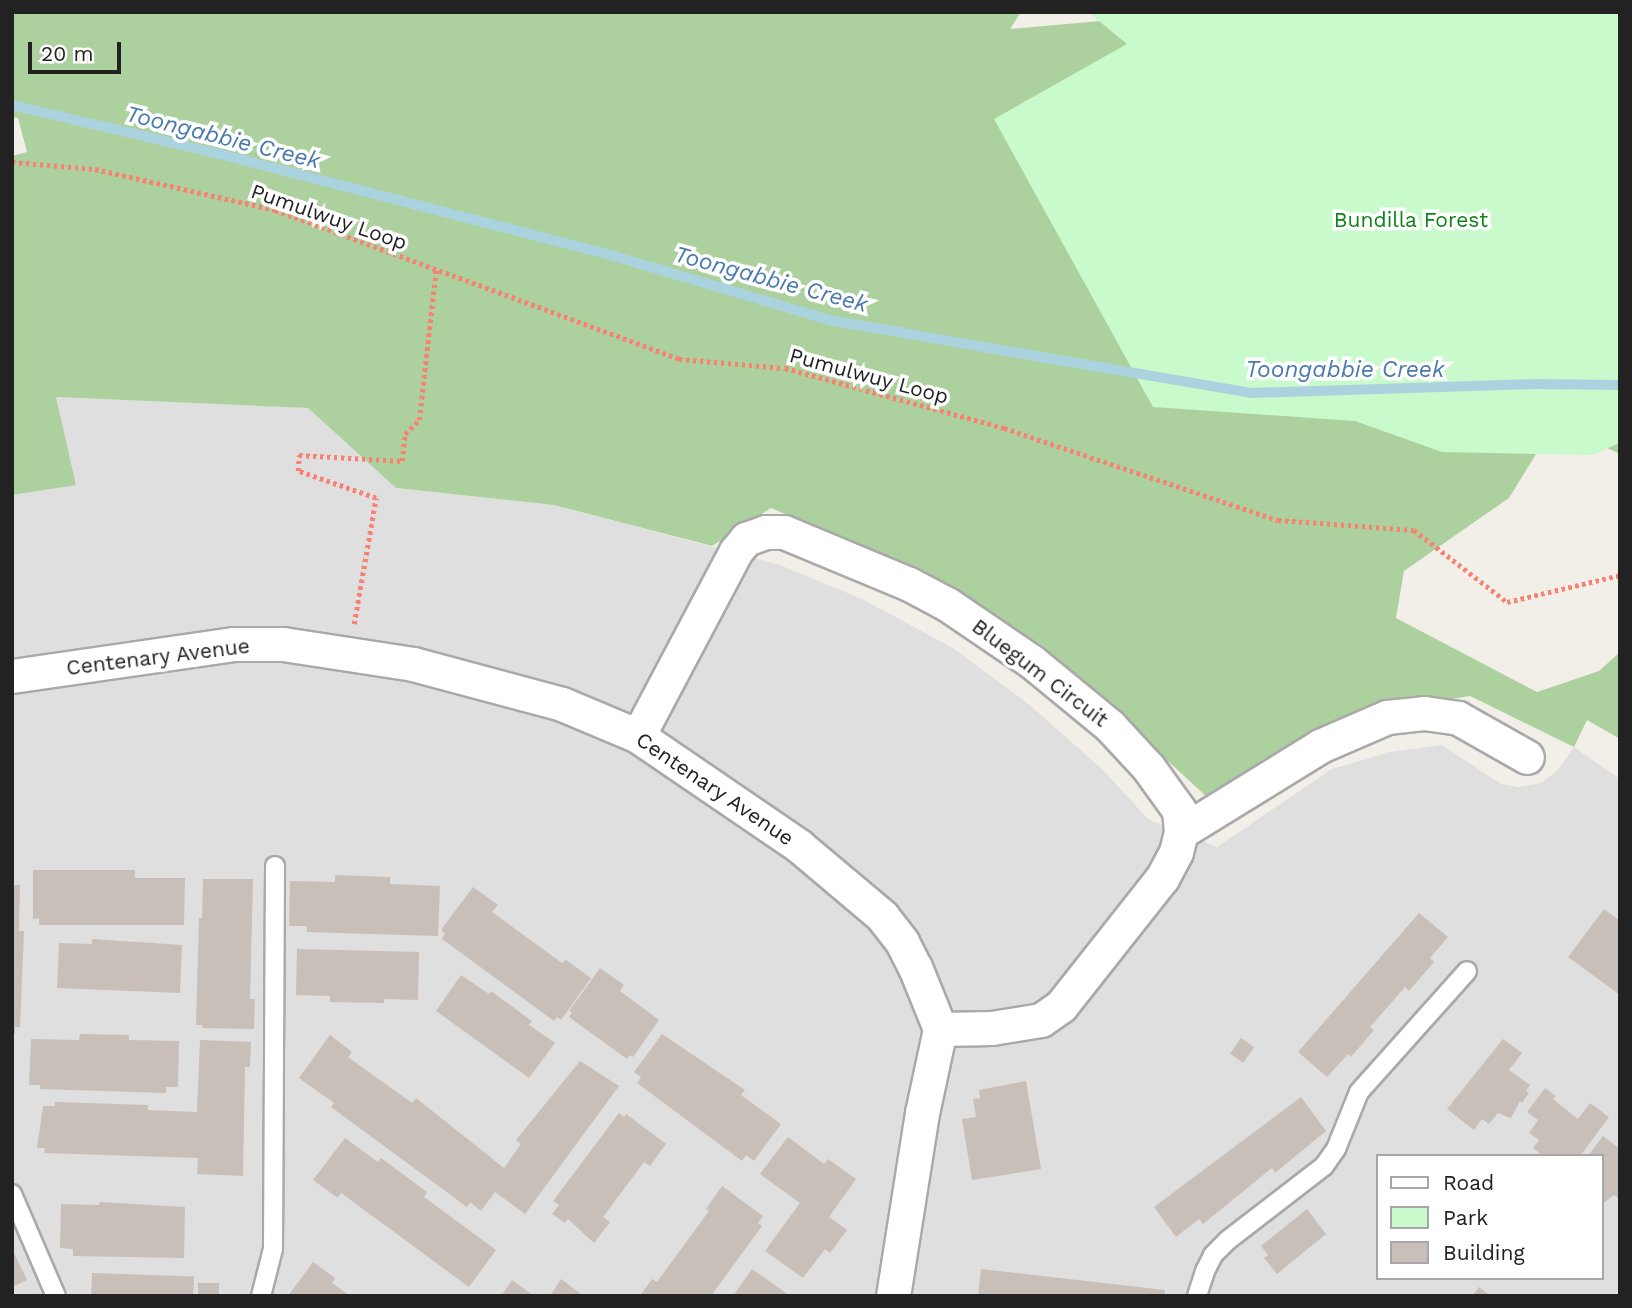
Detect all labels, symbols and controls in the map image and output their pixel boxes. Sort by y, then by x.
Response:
scale bar [32,28,124,72]
text: 20 m [41,41,93,66]
water label: Toongabbie Creek [123,101,323,175]
street label: Pumulwuy Loop [247,178,411,256]
park label: Bundilla Forest [1334,207,1488,233]
water label: Toongabbie Creek [671,241,871,319]
street label: Pumulwuy Loop [787,343,951,409]
water label: Toongabbie Creek [1246,356,1444,384]
street label: Bluegum Circuit [967,614,1113,732]
street label: Centenary Avenue [64,633,252,681]
street label: Centenary Avenue [631,727,799,851]
legend [1376,1154,1604,1280]
text: Road [1443,1170,1494,1195]
text: Park [1443,1205,1488,1230]
text: Building [1443,1240,1525,1265]

